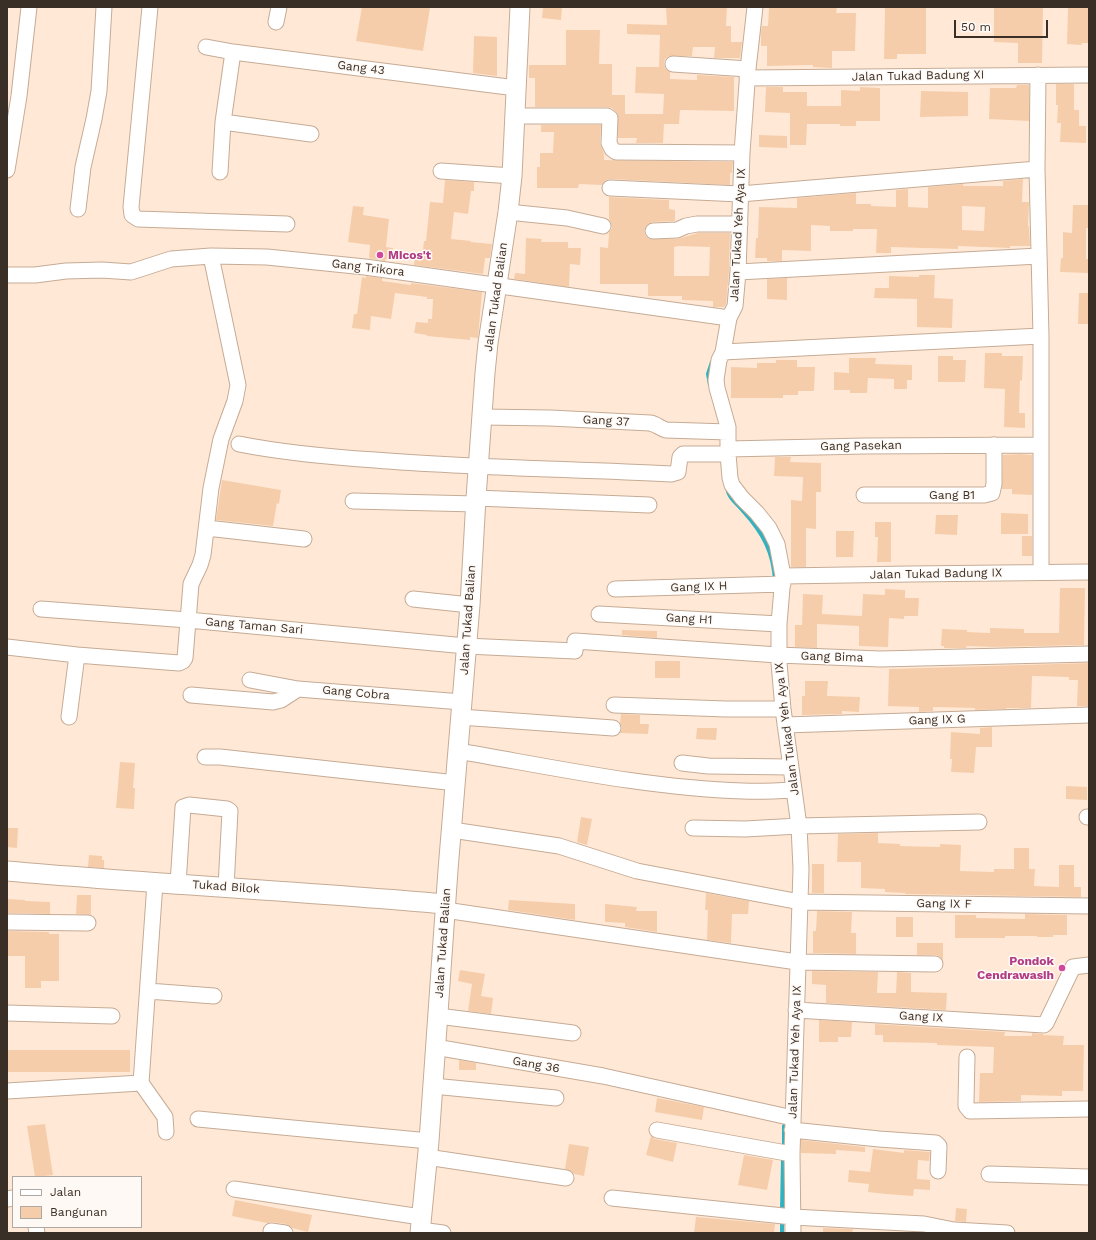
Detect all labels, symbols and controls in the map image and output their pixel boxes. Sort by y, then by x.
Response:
scale bar [956,12,1050,38]
text: 50 m [961,20,991,34]
street label: Gang 43 [336,58,386,78]
street label: Jalan Tukad Badung XI [852,68,984,84]
street label: Jalan Tukad Yeh Aya IX [727,168,749,302]
street label: Jalan Tukad Balian [481,242,511,352]
place label: Micos't [388,248,431,262]
marker: Micos't [375,250,385,260]
street label: Gang Trikora [331,256,405,280]
street label: Gang 37 [582,413,630,429]
street label: Gang Pasekan [820,438,902,454]
street label: Gang B1 [929,488,975,502]
street label: Jalan Tukad Balian [457,565,479,675]
street label: Jalan Tukad Badung IX [870,566,1002,582]
street label: Gang IX H [670,579,728,595]
street label: Gang H1 [665,611,713,627]
street label: Gang Taman Sari [204,615,304,637]
street label: Gang Bima [800,649,864,665]
street label: Jalan Tukad Yeh Aya IX [772,662,802,796]
street label: Gang Cobra [322,683,390,703]
street label: Gang IX G [908,712,966,728]
street label: Tukad Bilok [192,877,260,897]
street label: Jalan Tukad Balian [432,888,454,998]
street label: Gang IX F [916,896,972,912]
place label: Pondok Cendrawasih [977,954,1054,982]
marker: Pondok Cendrawasih [1057,963,1067,973]
street label: Jalan Tukad Yeh Aya IX [785,985,805,1119]
street label: Gang IX [899,1009,943,1025]
street label: Gang 36 [511,1054,561,1076]
legend [12,1176,142,1228]
text: Jalan [50,1185,81,1199]
text: Bangunan [50,1205,108,1219]

